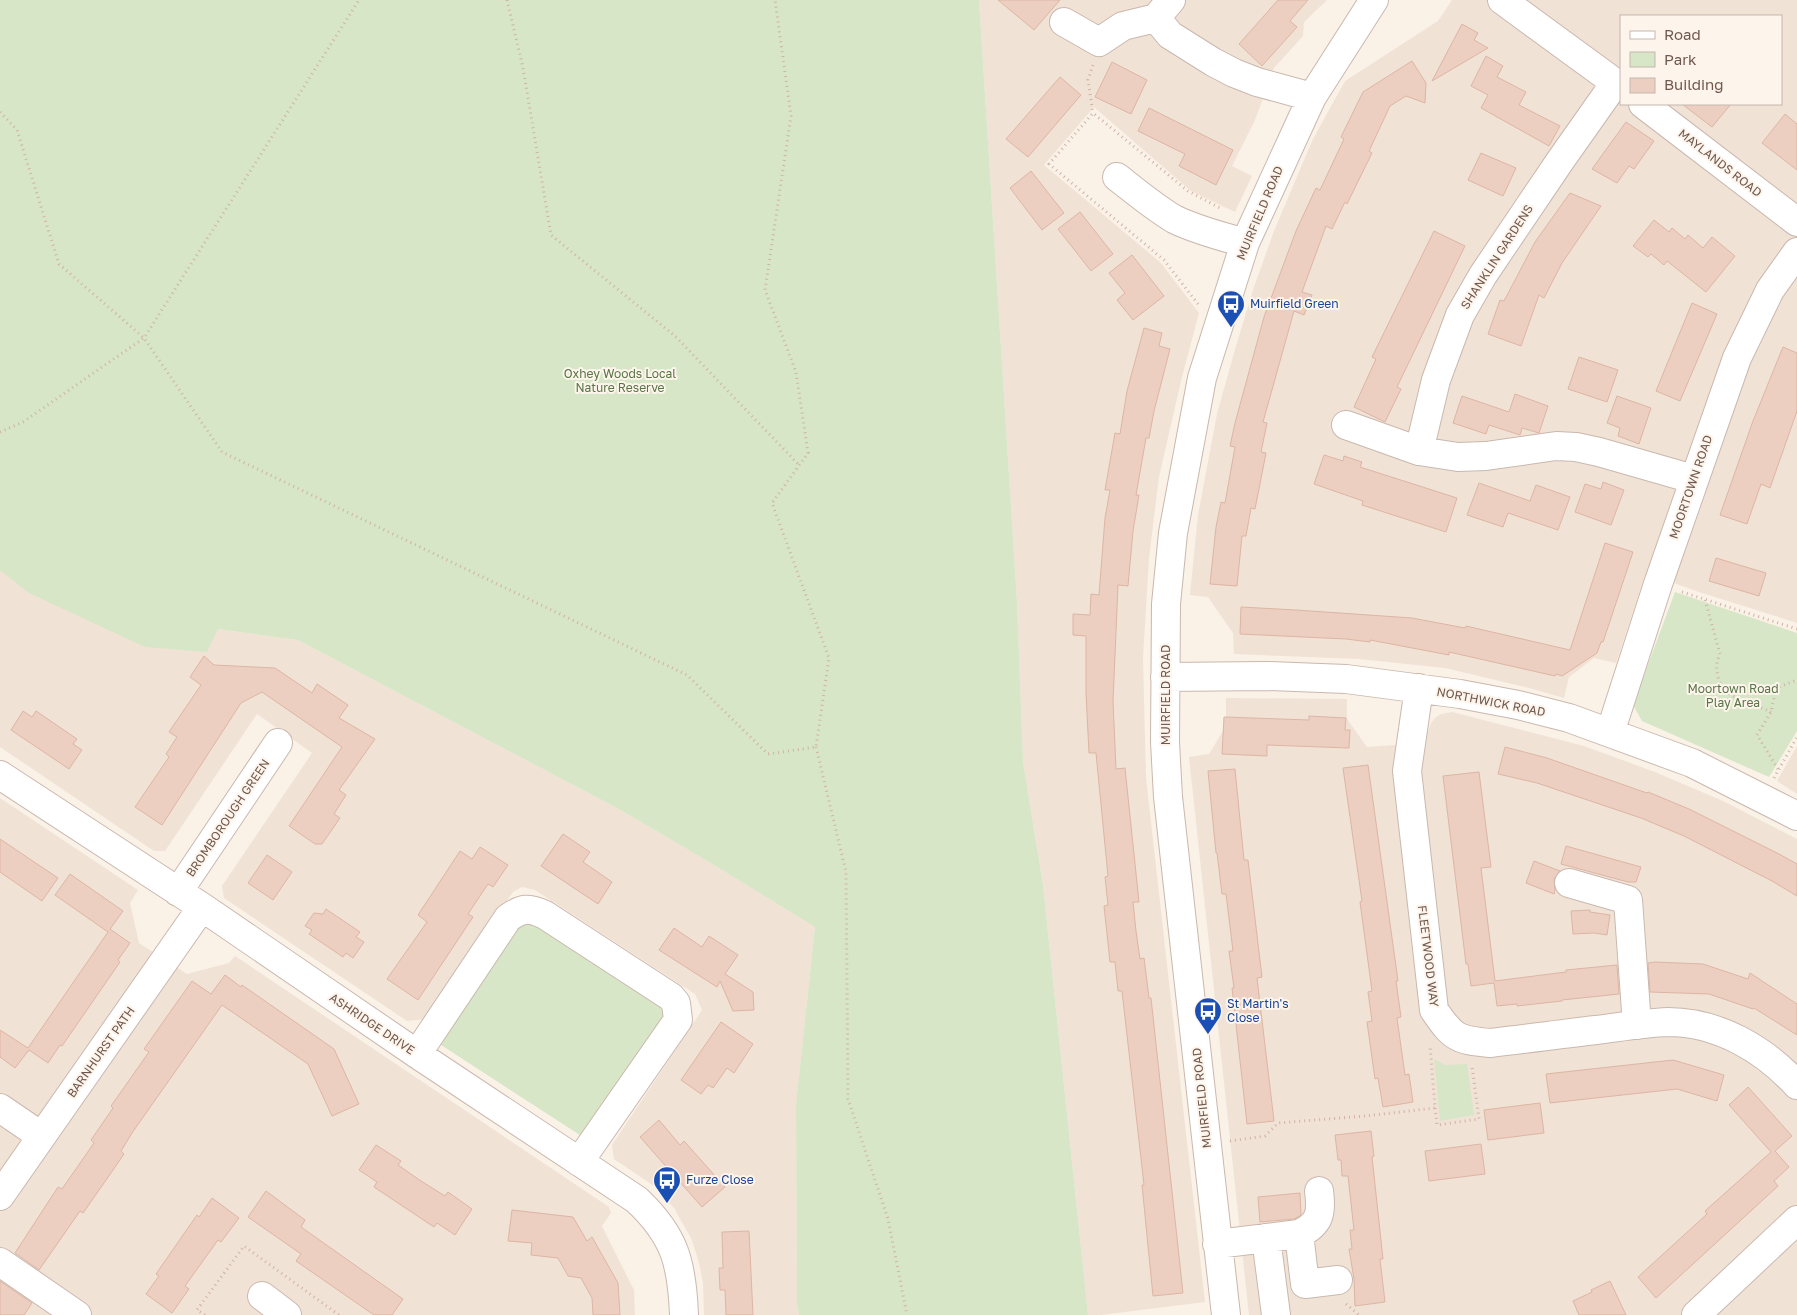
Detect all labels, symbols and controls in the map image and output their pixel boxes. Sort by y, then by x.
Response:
legend [1620,15,1782,105]
text: Road [1664,25,1701,43]
text: Park [1664,50,1697,68]
text: Building [1664,75,1724,93]
street label: MAYLANDS ROAD [1676,125,1765,200]
street label: MUIRFIELD ROAD [1233,164,1286,262]
street label: SHANKLIN GARDENS [1457,201,1536,312]
bus stop icon: Muirfield Green [1216,289,1246,328]
place label: Muirfield Green [1250,296,1339,311]
park label: Oxhey Woods Local Nature Reserve [564,366,676,395]
street label: MOORTOWN ROAD [1666,433,1715,541]
street label: MUIRFIELD ROAD [1158,645,1173,745]
park label: Moortown Road Play Area [1687,681,1779,710]
street label: NORTHWICK ROAD [1435,684,1547,719]
street label: BROMBOROUGH GREEN [182,756,273,880]
street label: FLEETWOOD WAY [1415,904,1442,1008]
street label: ASHRIDGE DRIVE [327,990,418,1058]
bus stop icon: St Martin's Close [1193,996,1223,1035]
place label: St Martin's Close [1227,996,1289,1025]
street label: BARNHURST PATH [64,1003,138,1100]
street label: MUIRFIELD ROAD [1189,1047,1214,1149]
bus stop icon: Furze Close [652,1165,682,1204]
place label: Furze Close [686,1172,754,1187]

